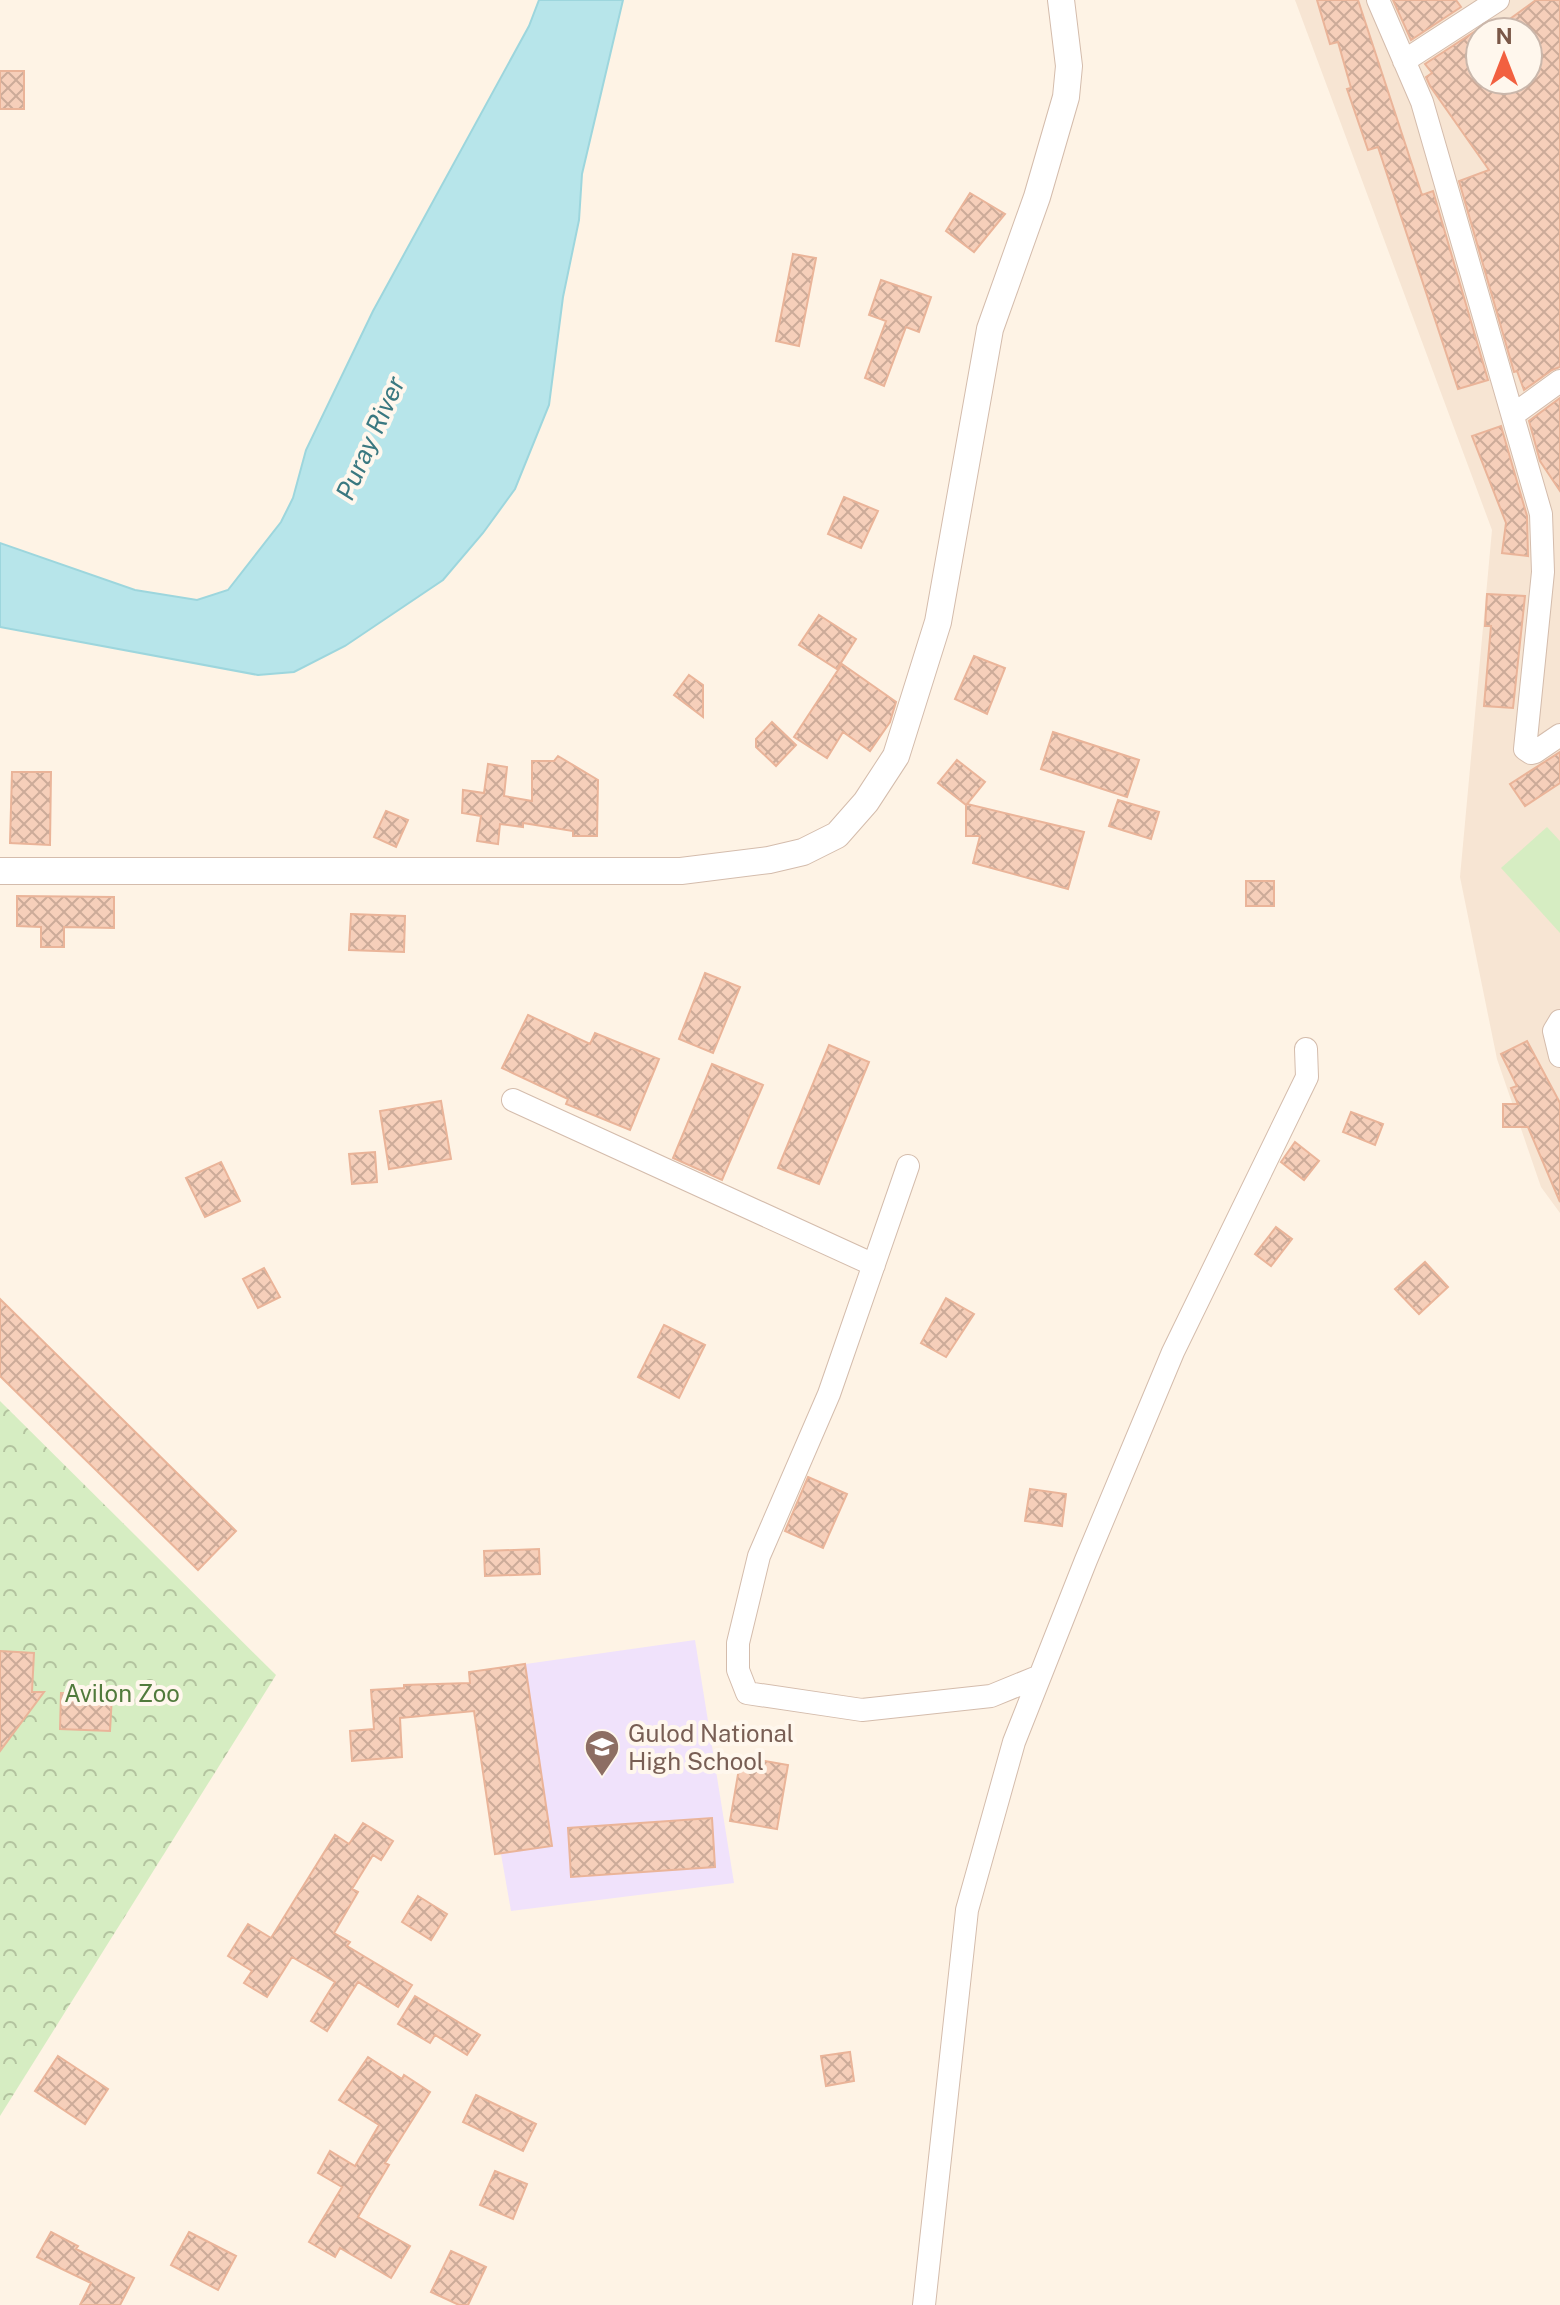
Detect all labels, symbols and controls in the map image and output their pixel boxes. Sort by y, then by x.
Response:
north arrow [1464,16,1544,96]
text: N [1495,23,1513,49]
water label: Puray River [329,371,411,505]
park label: Avilon Zoo [64,1679,180,1707]
place label: Gulod National High School [628,1719,794,1775]
school or university icon: Gulod National High School [583,1728,621,1778]

